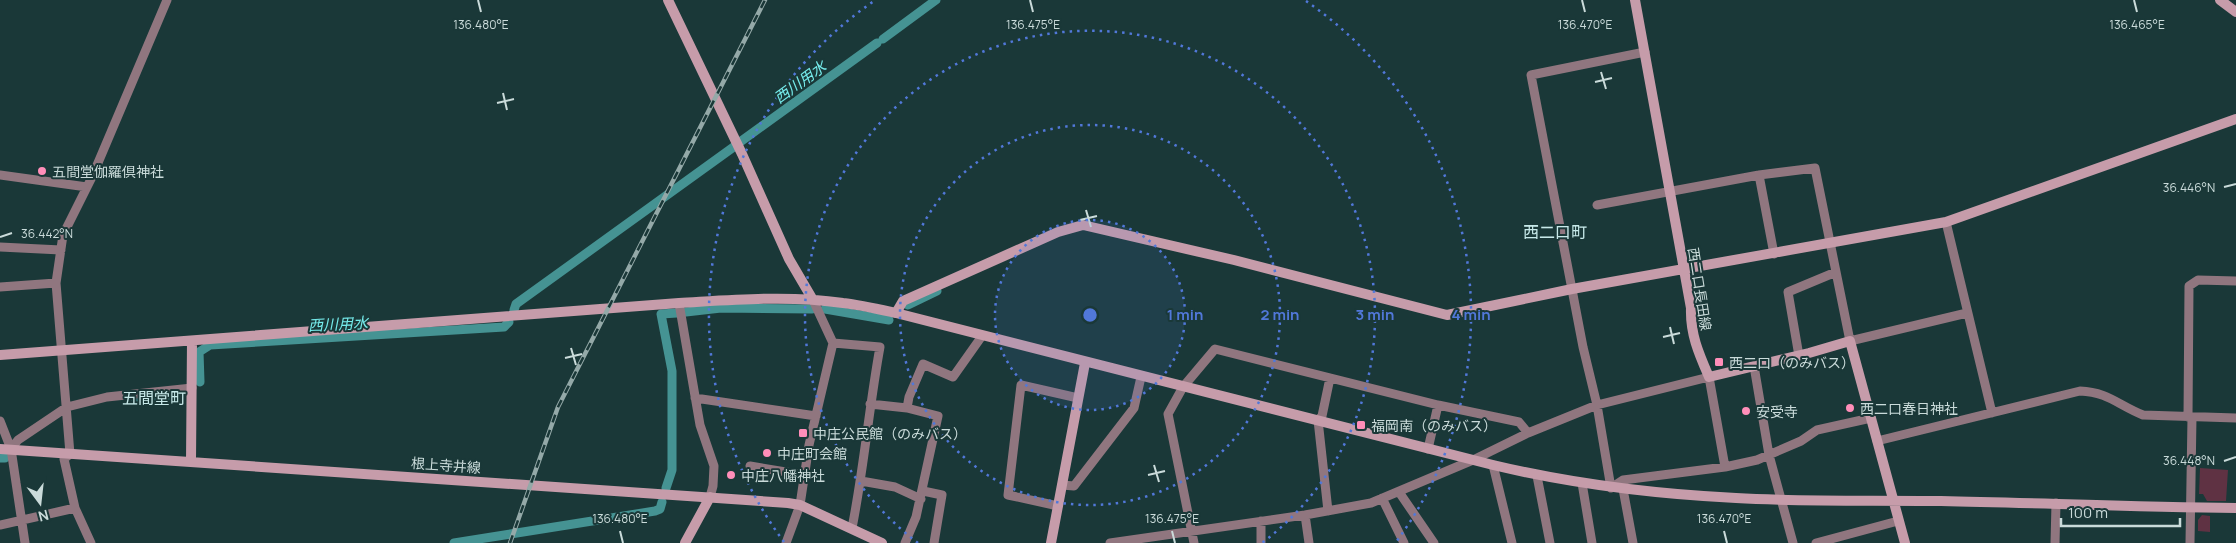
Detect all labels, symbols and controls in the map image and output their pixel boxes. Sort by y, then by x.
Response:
text: 136.480°E [453,16,509,33]
text: 136.475°E [1006,16,1060,33]
text: 136.470°E [1558,16,1612,33]
text: 136.465°E [2109,16,2165,33]
water label: 西川用水 [770,55,832,108]
place label: 五間堂伽羅倶神社 [52,162,164,181]
marker: 五間堂伽羅倶神社 [36,165,48,177]
text: 36.446°N [2163,179,2215,196]
district label: 西二口町 [1523,221,1587,243]
text: 36.442°N [21,225,73,242]
street label: 西二口長田線 [1684,246,1716,332]
text: 1 min [1167,304,1203,325]
text: 2 min [1260,304,1300,325]
text: 3 min [1356,304,1394,325]
text: 4 min [1451,304,1491,325]
centre of rings [1081,306,1099,324]
water label: 西川用水 [307,312,370,336]
place label: 西二口（のみバス） [1729,353,1855,372]
marker: 西二口（のみバス） [1713,356,1725,368]
district label: 五間堂町 [122,387,186,409]
place label: 西二口春日神社 [1860,399,1958,418]
place label: 安受寺 [1756,402,1798,421]
marker: 西二口春日神社 [1844,402,1856,414]
marker: 安受寺 [1740,405,1752,417]
place label: 福岡南（のみバス） [1371,416,1497,435]
marker: 福岡南（のみバス） [1355,419,1367,431]
place label: 中庄公民館（のみバス） [813,424,967,443]
marker: 中庄公民館（のみバス） [797,427,809,439]
place label: 中庄町会館 [777,444,847,463]
marker: 中庄町会館 [761,447,773,459]
text: 36.448°N [2163,452,2215,469]
street label: 根上寺井線 [410,453,482,477]
place label: 中庄八幡神社 [741,466,825,485]
marker: 中庄八幡神社 [725,469,737,481]
north arrow [15,478,65,528]
scale bar [2061,496,2180,528]
text: 100 m [2068,502,2108,523]
text: N [36,506,51,527]
text: 136.480°E [592,510,648,527]
text: 136.475°E [1145,510,1199,527]
text: 136.470°E [1697,510,1751,527]

